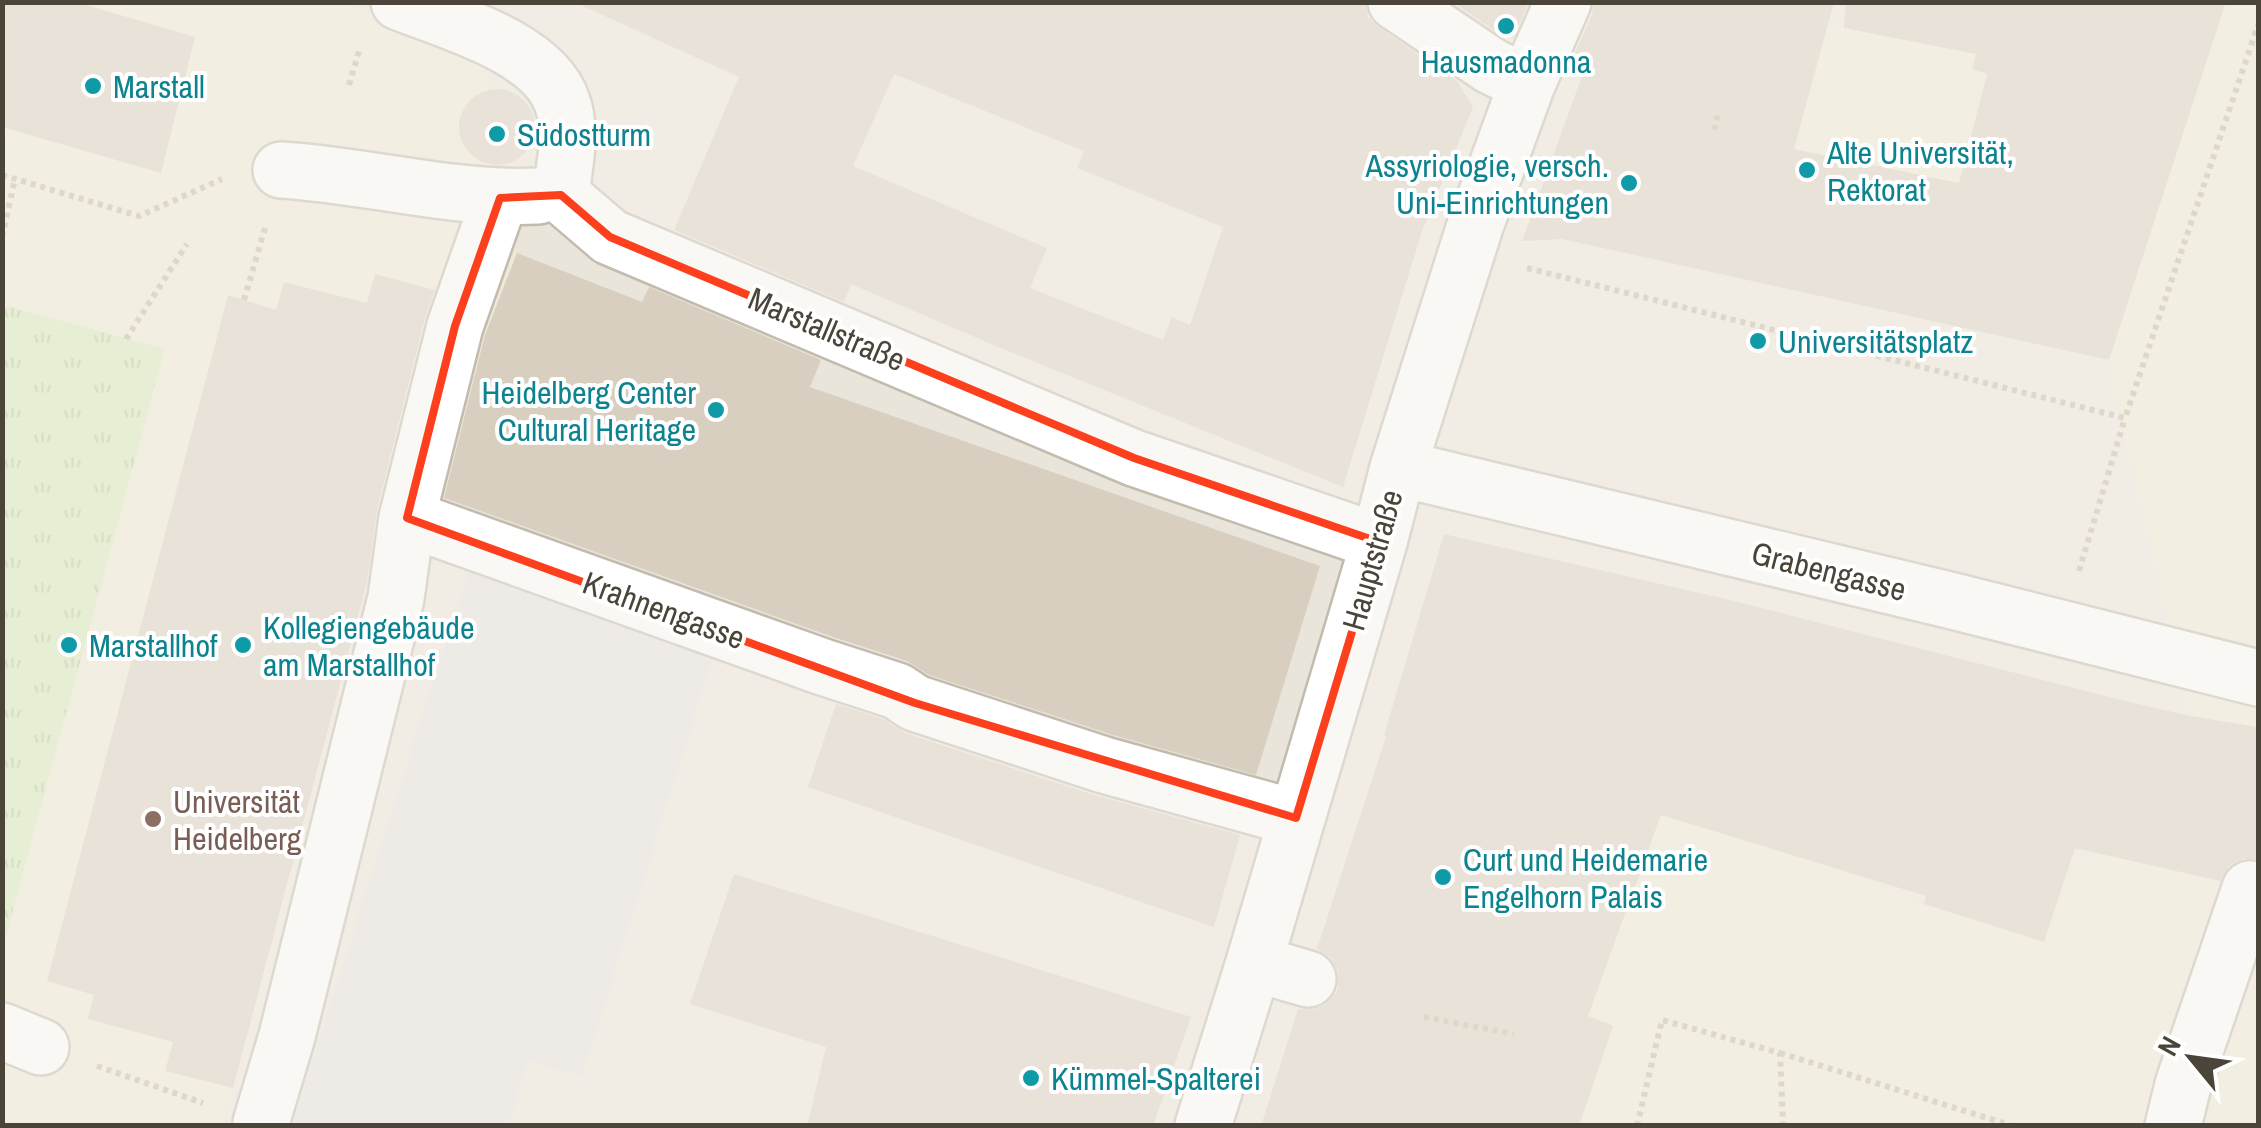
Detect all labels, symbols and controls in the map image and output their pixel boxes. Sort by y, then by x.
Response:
marker: Hausmadonna [1495,15,1517,37]
place label: Hausmadonna [1421,40,1592,83]
place label: Marstall [113,65,205,108]
marker: Marstall [82,75,104,97]
place label: Südostturm [517,113,651,156]
marker: Südostturm [486,123,508,145]
place label: Alte Universität, Rektorat [1826,131,2014,211]
place label: Assyriologie, versch. Uni-Einrichtungen [1364,144,1609,224]
marker: Alte Universität, Rektorat [1796,159,1818,181]
marker: Assyriologie, versch. Uni-Einrichtungen [1618,172,1640,194]
street label: Marstallstraße [742,277,912,381]
place label: Universitätsplatz [1778,320,1973,363]
marker: Universitätsplatz [1747,330,1769,352]
place label: Heidelberg Center Cultural Heritage [482,371,696,451]
marker: Heidelberg Center Cultural Heritage [705,399,727,421]
street label: Hauptstraße [1331,485,1413,635]
street label: Grabengasse [1747,531,1911,611]
street label: Krahnengasse [577,561,751,659]
place label: Kollegiengebäude am Marstallhof [263,606,475,686]
place label: Marstallhof [89,624,218,667]
marker: Marstallhof [58,634,80,656]
marker: Kollegiengebäude am Marstallhof [232,634,254,656]
place label: Universität Heidelberg [173,780,302,860]
marker: Universität Heidelberg [142,808,164,830]
place label: Curt und Heidemarie Engelhorn Palais [1463,838,1708,918]
marker: Curt und Heidemarie Engelhorn Palais [1432,866,1454,888]
north arrow [2141,1008,2241,1108]
text: N [2148,1029,2190,1062]
place label: Kümmel-Spalterei [1051,1057,1261,1100]
marker: Kümmel-Spalterei [1020,1067,1042,1089]

